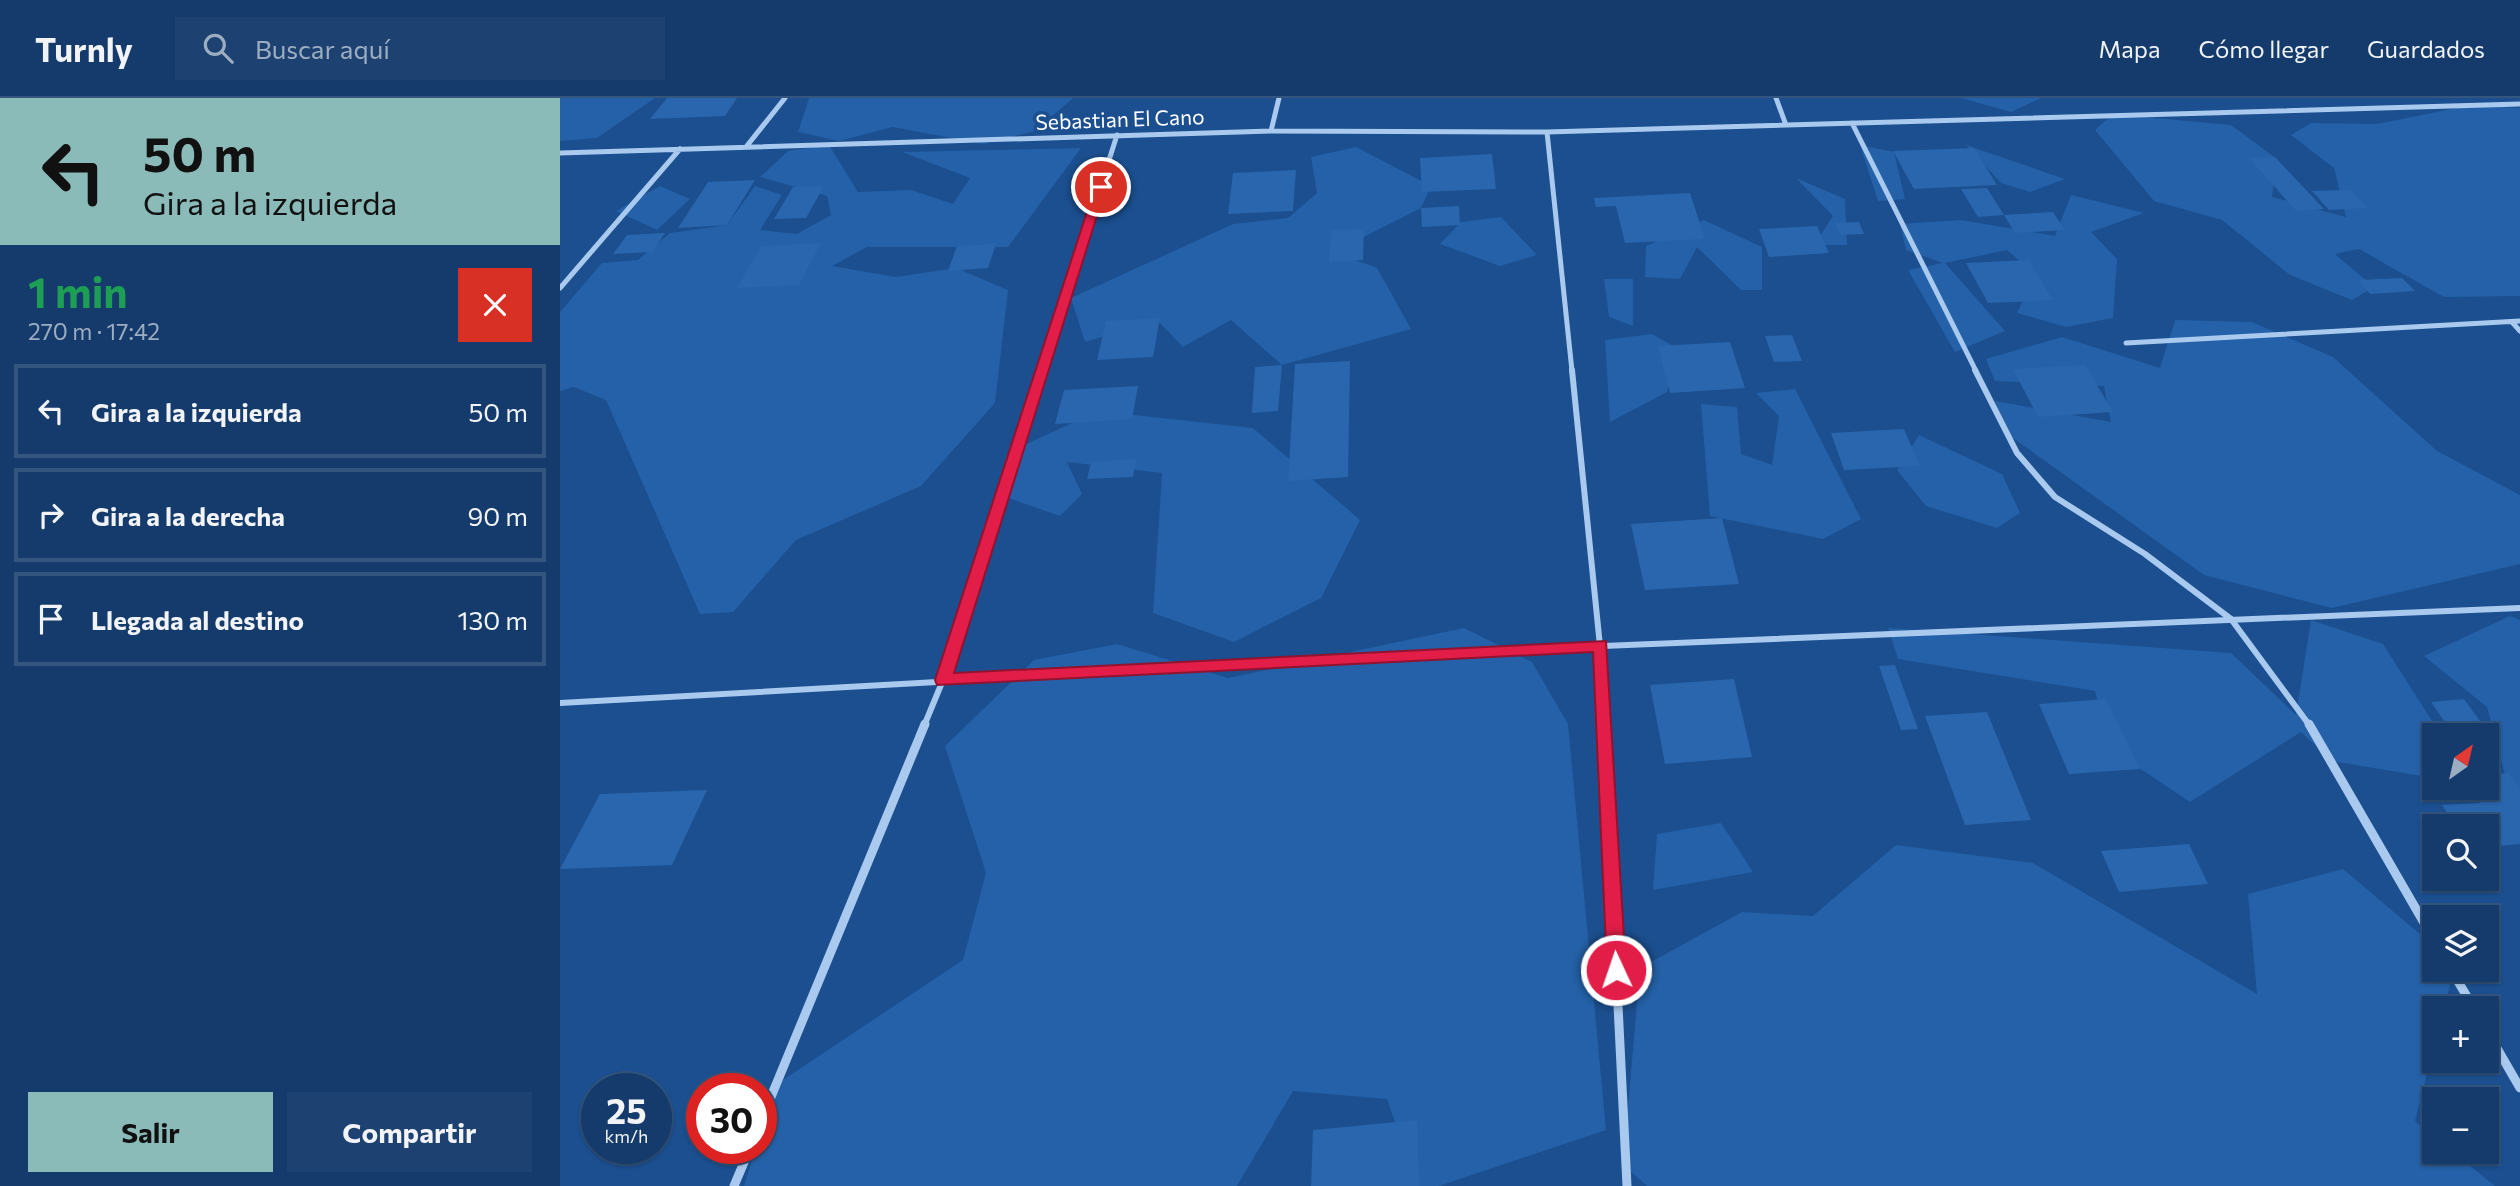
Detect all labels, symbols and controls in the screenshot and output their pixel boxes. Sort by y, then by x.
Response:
search box [175,17,665,80]
text: Turnly [35,28,133,69]
icon: search [199,29,237,67]
text: Buscar aquí [255,33,390,64]
text: Mapa [2098,34,2161,63]
text: Cómo llegar [2199,34,2329,63]
text: Guardados [2367,34,2485,63]
street label: Sebastian El Cano [1035,103,1205,134]
text: 50 m [143,122,256,182]
icon: left [28,126,119,217]
pin [1071,157,1131,217]
icon: arrive [1082,168,1120,206]
text: Gira a la izquierda [143,182,397,222]
text: 1 min [28,265,128,317]
button: close [458,268,532,342]
text: 270 m · 17:42 [28,317,160,345]
icon: left [32,392,70,430]
text: Gira a la izquierda [91,396,302,427]
text: 50 m [468,396,528,427]
icon: right [32,496,70,534]
text: Gira a la derecha [91,500,285,531]
text: 90 m [468,500,528,531]
icon: arrive [32,600,70,638]
text: Llegada al destino [91,604,304,635]
text: 130 m [457,604,528,635]
north arrow [2422,723,2499,800]
map controls [2422,723,2499,1164]
button: search [2422,814,2499,891]
button: layers [2422,905,2499,982]
position arrow [1579,933,1653,1007]
button: + [2422,996,2499,1073]
speed limit sign: 30 [686,1073,777,1164]
button: − [2422,1087,2499,1164]
text: 25 [606,1088,647,1131]
button: Salir [28,1092,273,1172]
button: Compartir [287,1092,532,1172]
text: km/h [605,1125,648,1147]

